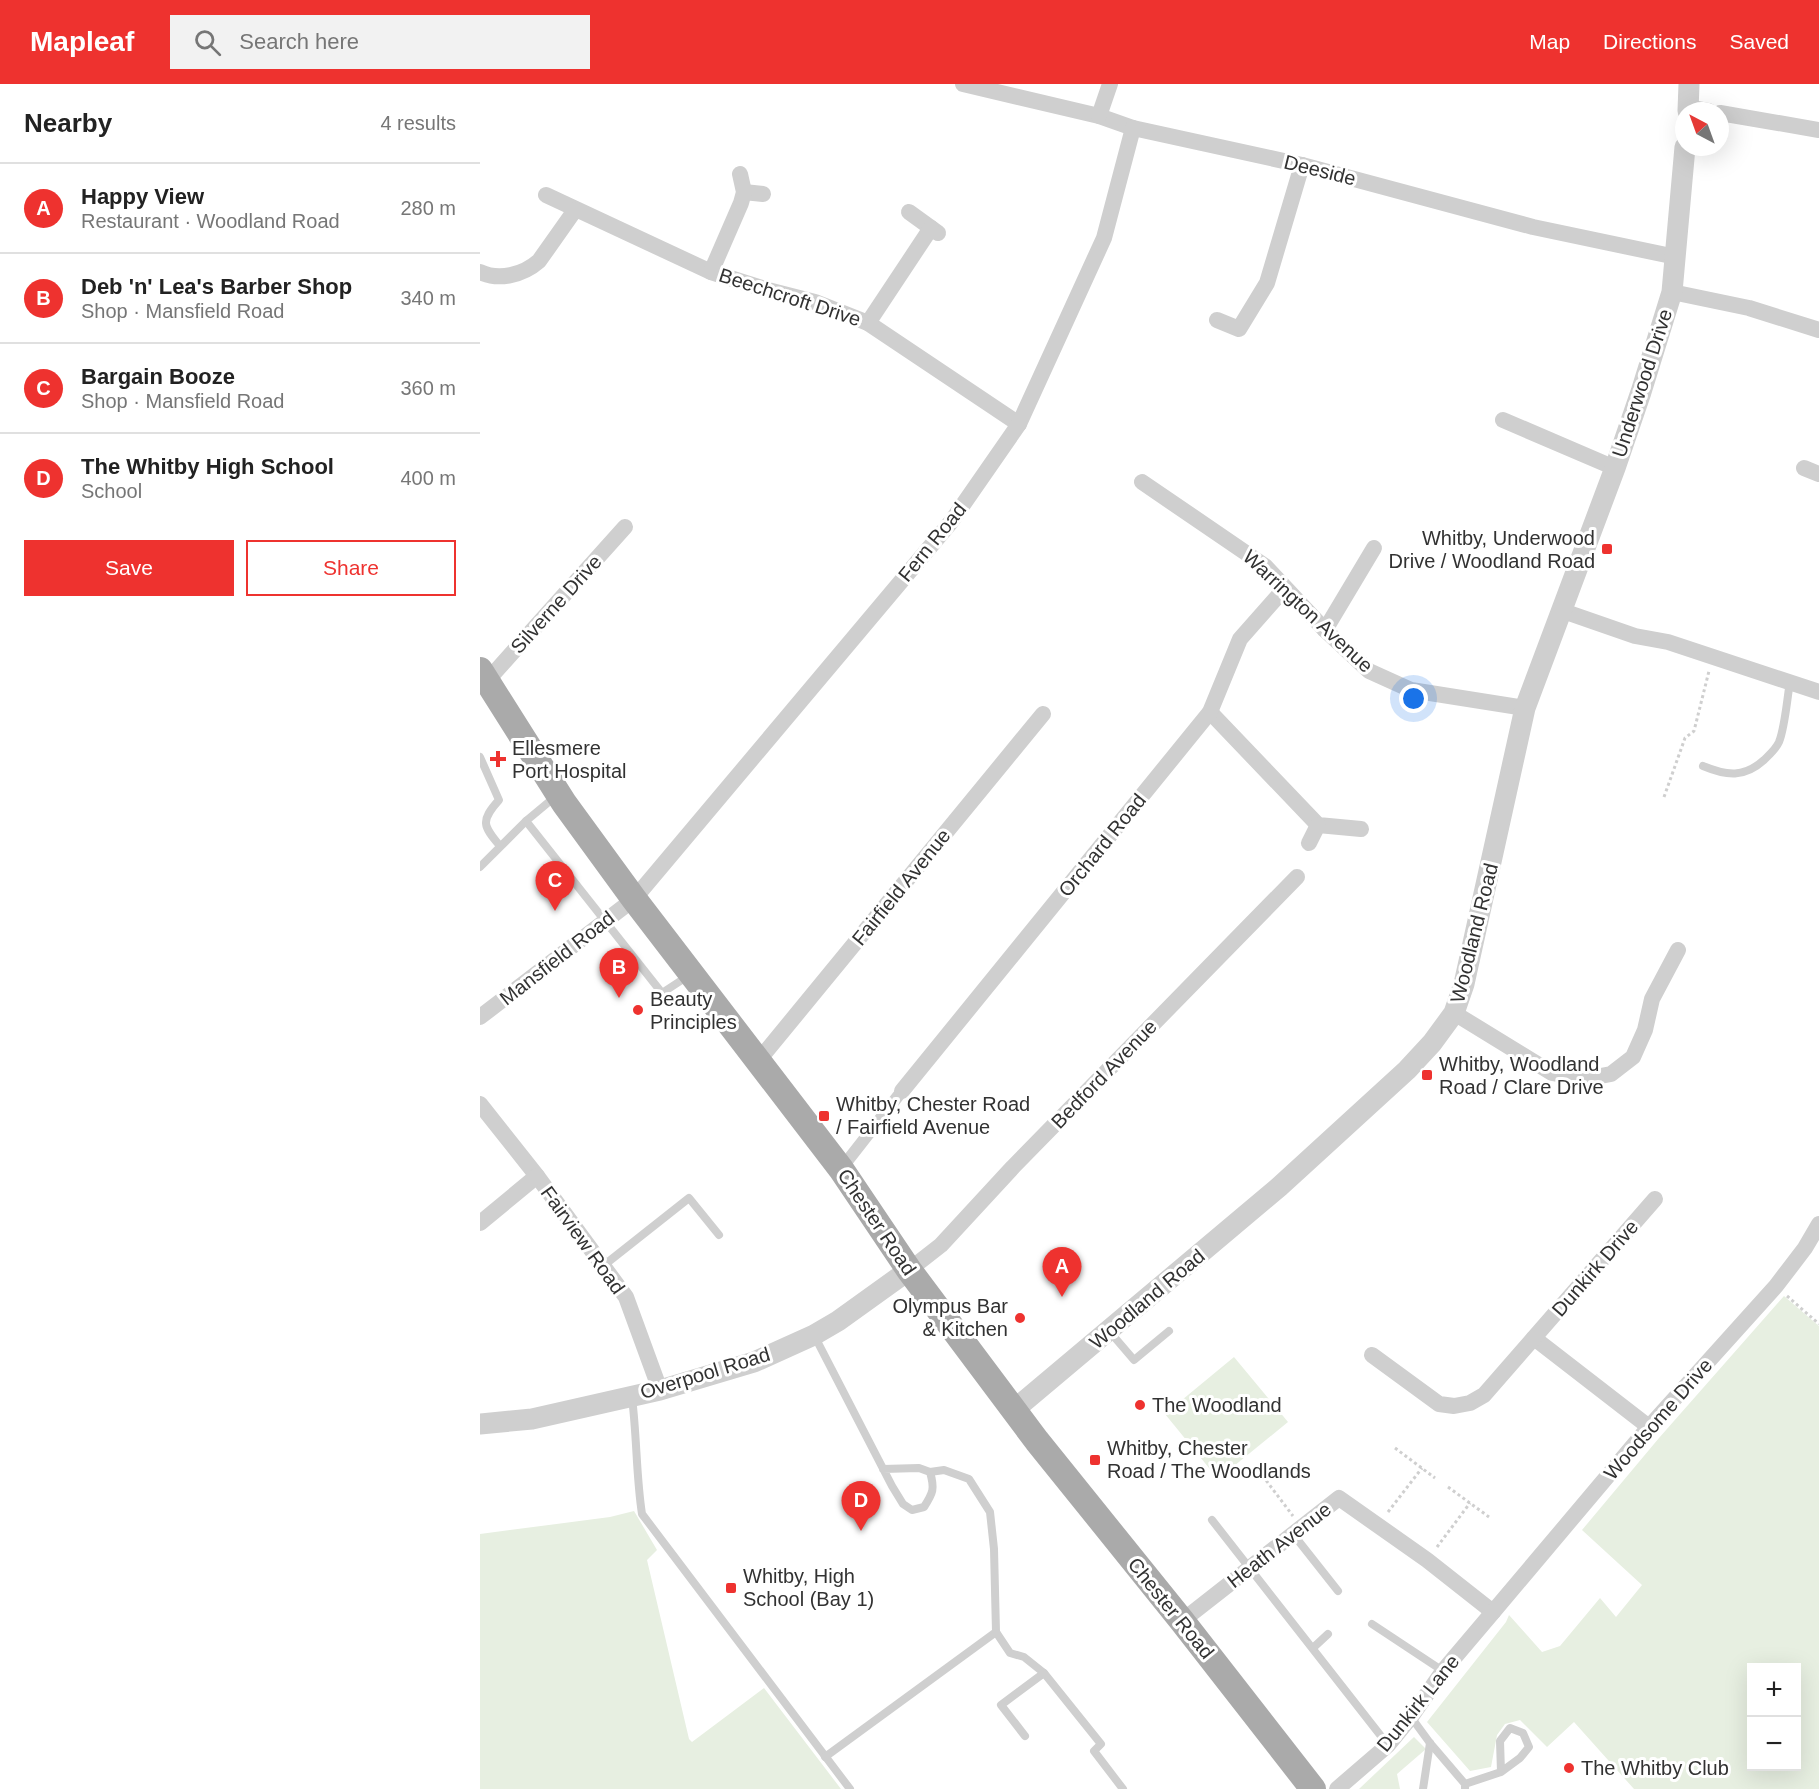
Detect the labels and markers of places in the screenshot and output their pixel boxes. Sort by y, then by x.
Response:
place label: Whitby, Underwood Drive / Woodland Road [1389,527,1595,572]
marker: Whitby, Underwood Drive / Woodland Road [1600,542,1614,556]
place label: Ellesmere Port Hospital [512,737,627,782]
marker: Ellesmere Port Hospital [489,750,507,768]
pin: C [536,862,574,911]
pin: B [600,948,638,998]
place label: Beauty Principles [650,988,737,1033]
marker: Beauty Principles [631,1003,645,1017]
place label: Whitby, Woodland Road / Clare Drive [1439,1053,1604,1098]
marker: Whitby, Woodland Road / Clare Drive [1420,1068,1434,1082]
place label: Whitby, Chester Road / Fairfield Avenue [836,1093,1030,1138]
marker: Whitby, Chester Road / Fairfield Avenue [817,1109,831,1123]
pin: A [1042,1248,1082,1297]
place label: Olympus Bar & Kitchen [892,1295,1008,1340]
marker: Olympus Bar & Kitchen [1013,1311,1027,1325]
place label: The Woodland [1152,1394,1282,1416]
marker: The Woodland [1133,1398,1147,1412]
place label: Whitby, Chester Road / The Woodlands [1107,1437,1311,1482]
marker: Whitby, Chester Road / The Woodlands [1088,1453,1102,1467]
pin: D [842,1482,880,1531]
place label: Whitby, High School (Bay 1) [743,1565,874,1610]
marker: Whitby, High School (Bay 1) [724,1581,738,1595]
place label: The Whitby Club [1581,1757,1729,1779]
marker: The Whitby Club [1562,1761,1576,1775]

